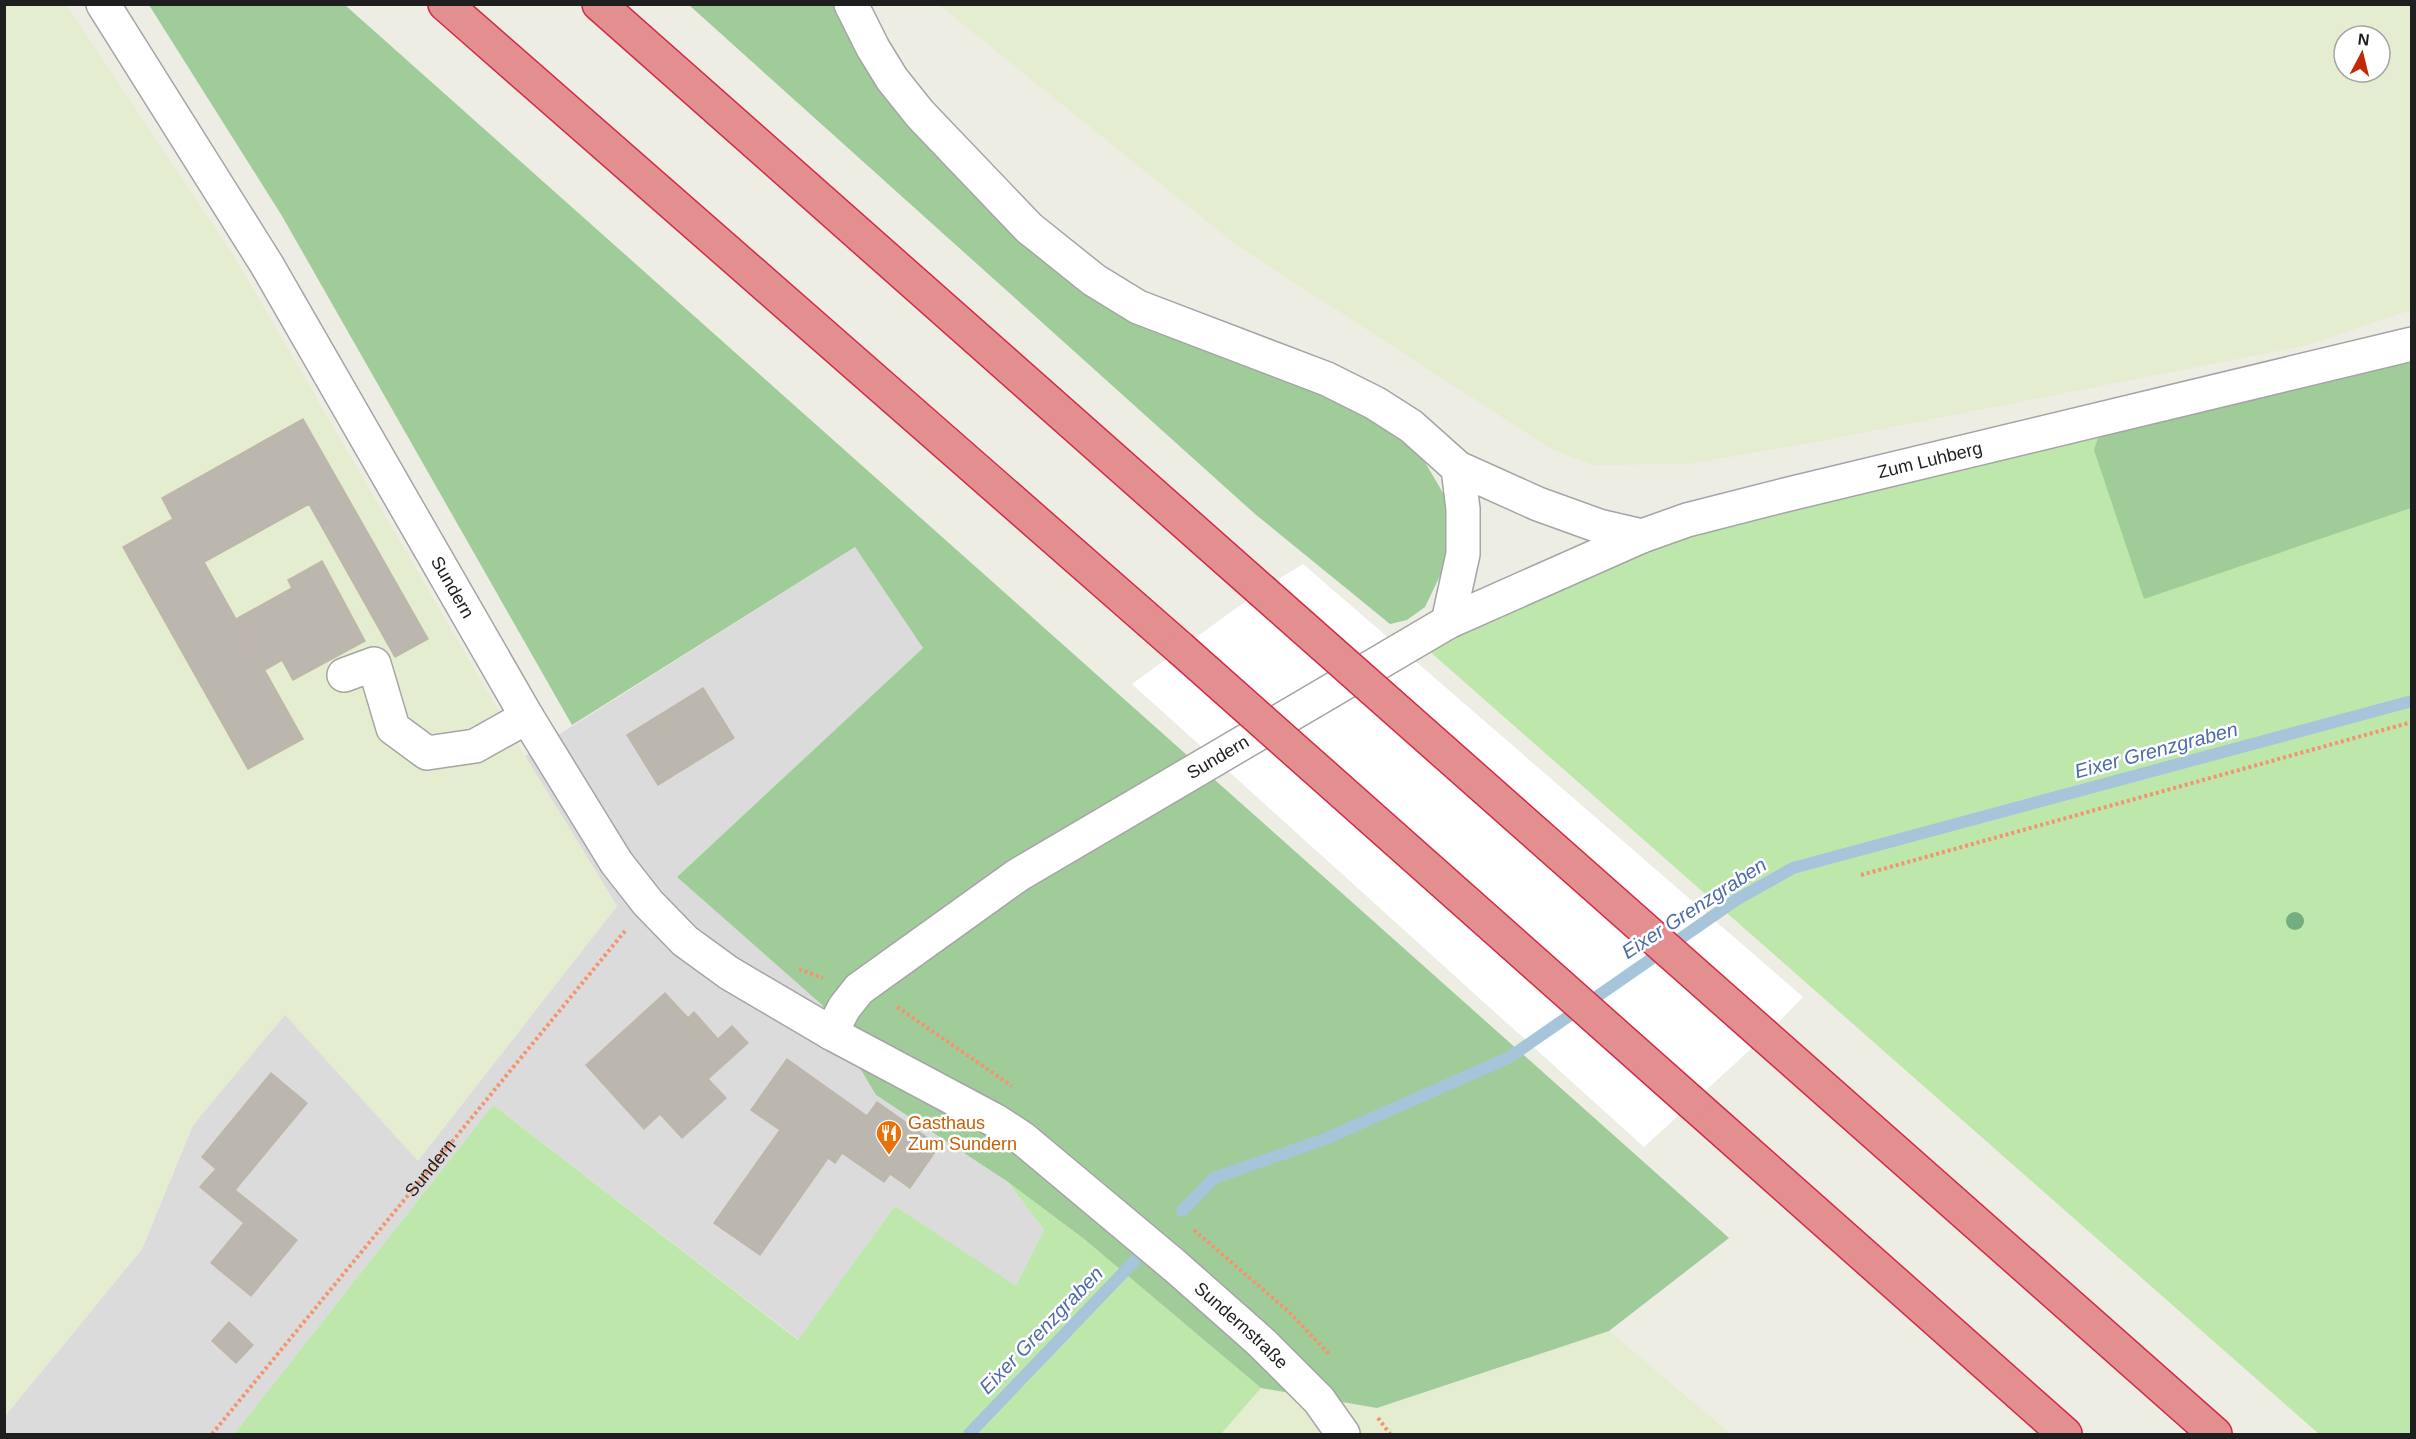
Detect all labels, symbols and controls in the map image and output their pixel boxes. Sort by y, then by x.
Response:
north arrow [2332,24,2392,84]
text: N [2357,30,2371,49]
street label: Zum Luhberg [1875,438,1984,482]
street label: Sundern [427,553,478,622]
water label: Eixer Grenzgraben [2072,718,2240,782]
street label: Sundern [1184,731,1252,783]
water label: Eixer Grenzgraben [1618,853,1770,963]
place label: Gasthaus Zum Sundern [908,1113,1017,1154]
restaurant icon: Gasthaus Zum Sundern [874,1118,904,1156]
street label: Sundern [401,1135,460,1201]
water label: Eixer Grenzgraben [975,1262,1107,1398]
street label: Sundernstraße [1190,1278,1292,1373]

